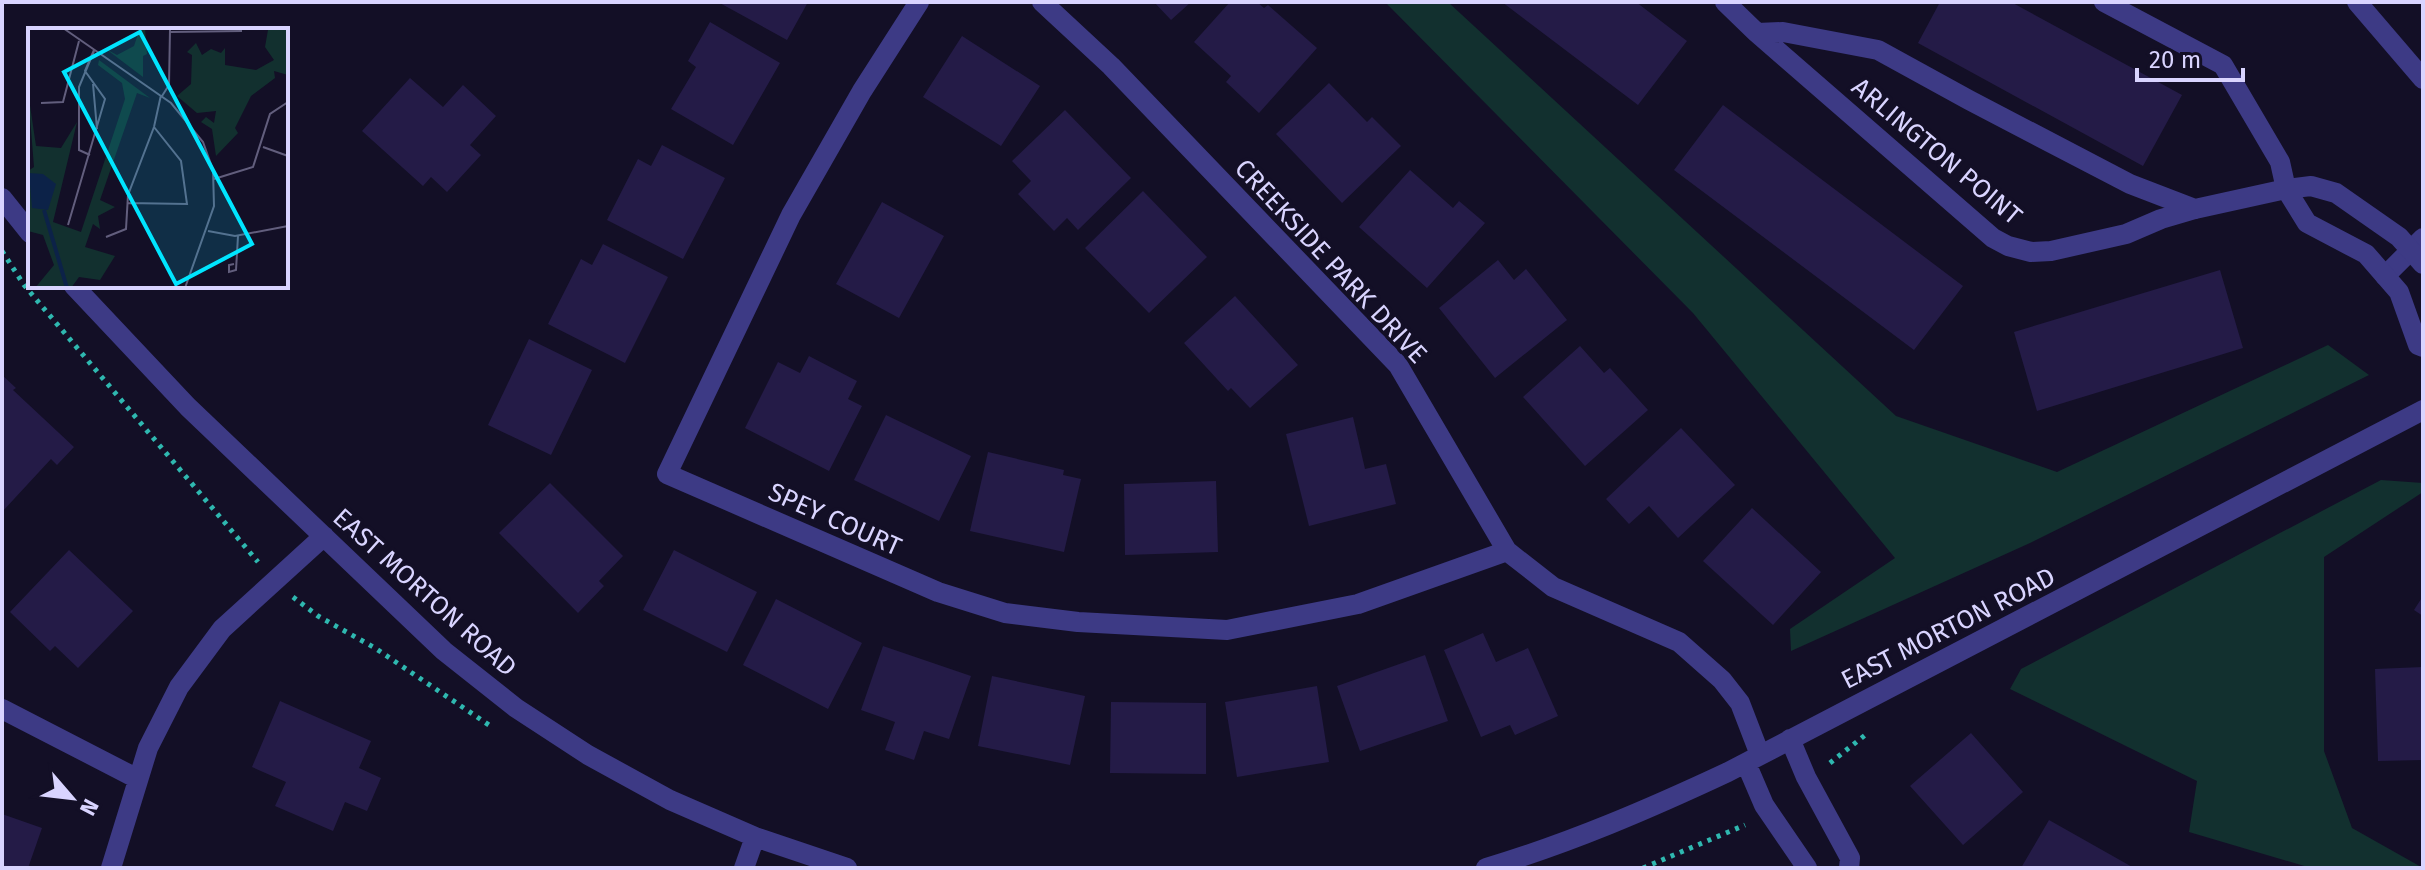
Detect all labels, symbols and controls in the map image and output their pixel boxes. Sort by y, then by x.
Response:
inset map [28,28,288,288]
scale bar [2137,32,2243,82]
text: 20 m [2149,46,2201,74]
street label: ARLINGTON POINT [1845,71,2028,232]
street label: CREEKSIDE PARK DRIVE [1228,153,1433,370]
street label: SPEY COURT [764,476,907,563]
street label: EAST MORTON ROAD [327,502,523,683]
street label: EAST MORTON ROAD [1836,561,2060,696]
north arrow [32,758,112,838]
text: N [74,794,105,820]

